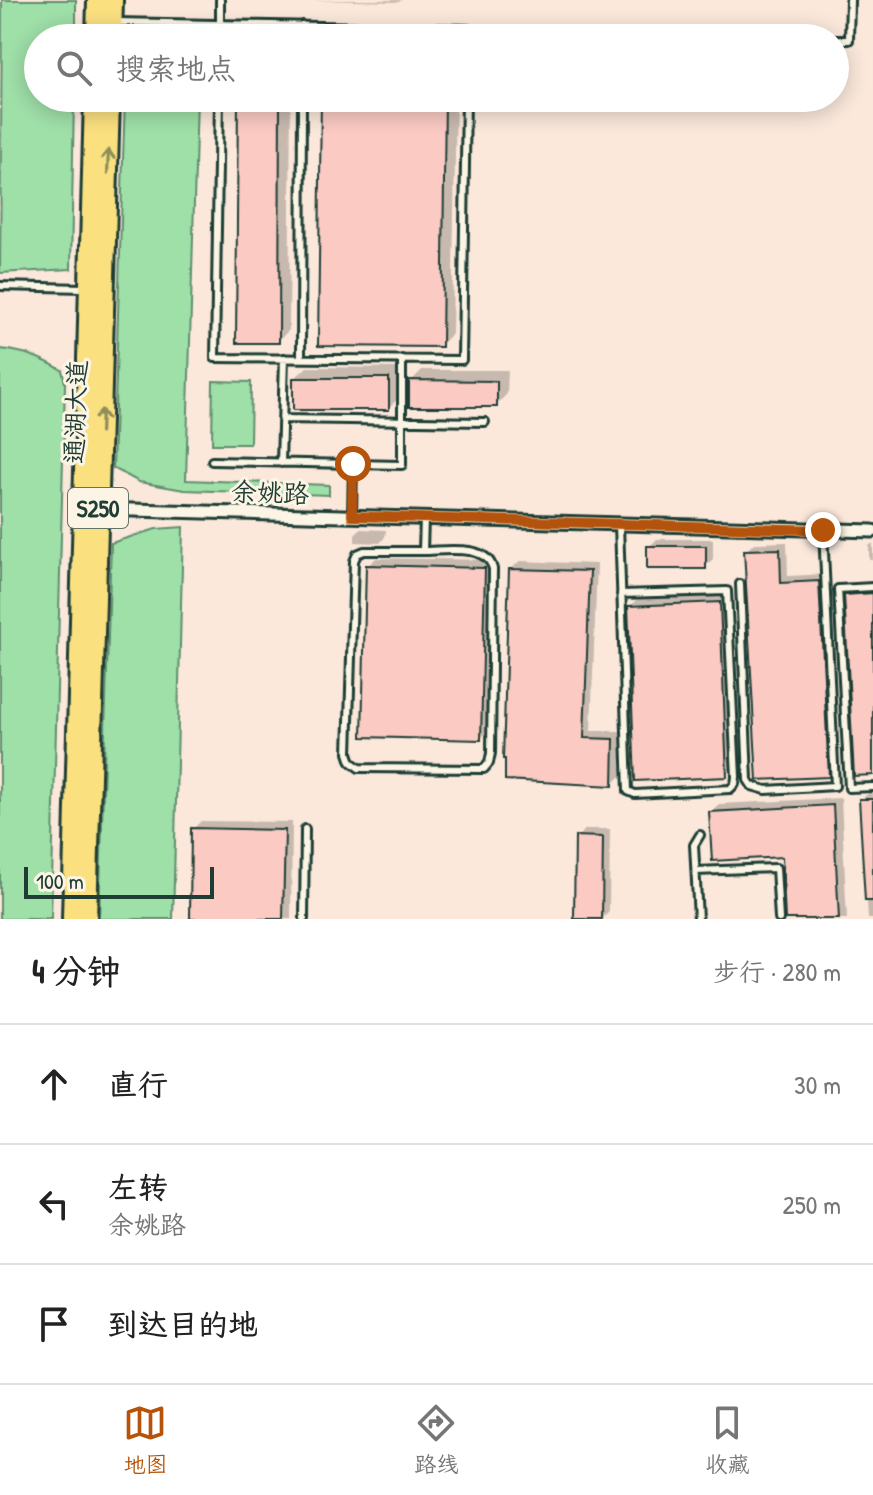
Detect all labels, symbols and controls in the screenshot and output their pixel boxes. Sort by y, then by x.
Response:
search box [24,24,849,112]
icon: search [52,46,96,90]
text: 搜索地点 [116,48,236,88]
one-way arrow [101,148,116,175]
street label: 通湖大道 [56,359,94,465]
one-way arrow [93,408,108,435]
route start [335,446,371,482]
street label: 余姚路 [230,473,310,511]
road number: S250 [68,488,128,528]
route end [805,512,841,548]
scale bar [24,863,214,899]
text: 100 m [36,866,84,896]
text: 4 分钟 [32,948,121,994]
text: 步行 · 280 m [713,954,841,989]
icon: ahead [32,1062,76,1106]
text: 直行 [108,1064,168,1104]
text: 30 m [794,1067,841,1102]
text: 左转 [108,1167,168,1207]
icon: left [32,1182,76,1226]
text: 250 m [783,1187,841,1222]
text: 余姚路 [108,1207,186,1242]
icon: arrive [32,1302,76,1346]
text: 到达目的地 [108,1304,258,1344]
tab: 地图 [123,1401,168,1479]
tab: 路线 [414,1401,459,1479]
tab: 收藏 [705,1401,750,1479]

